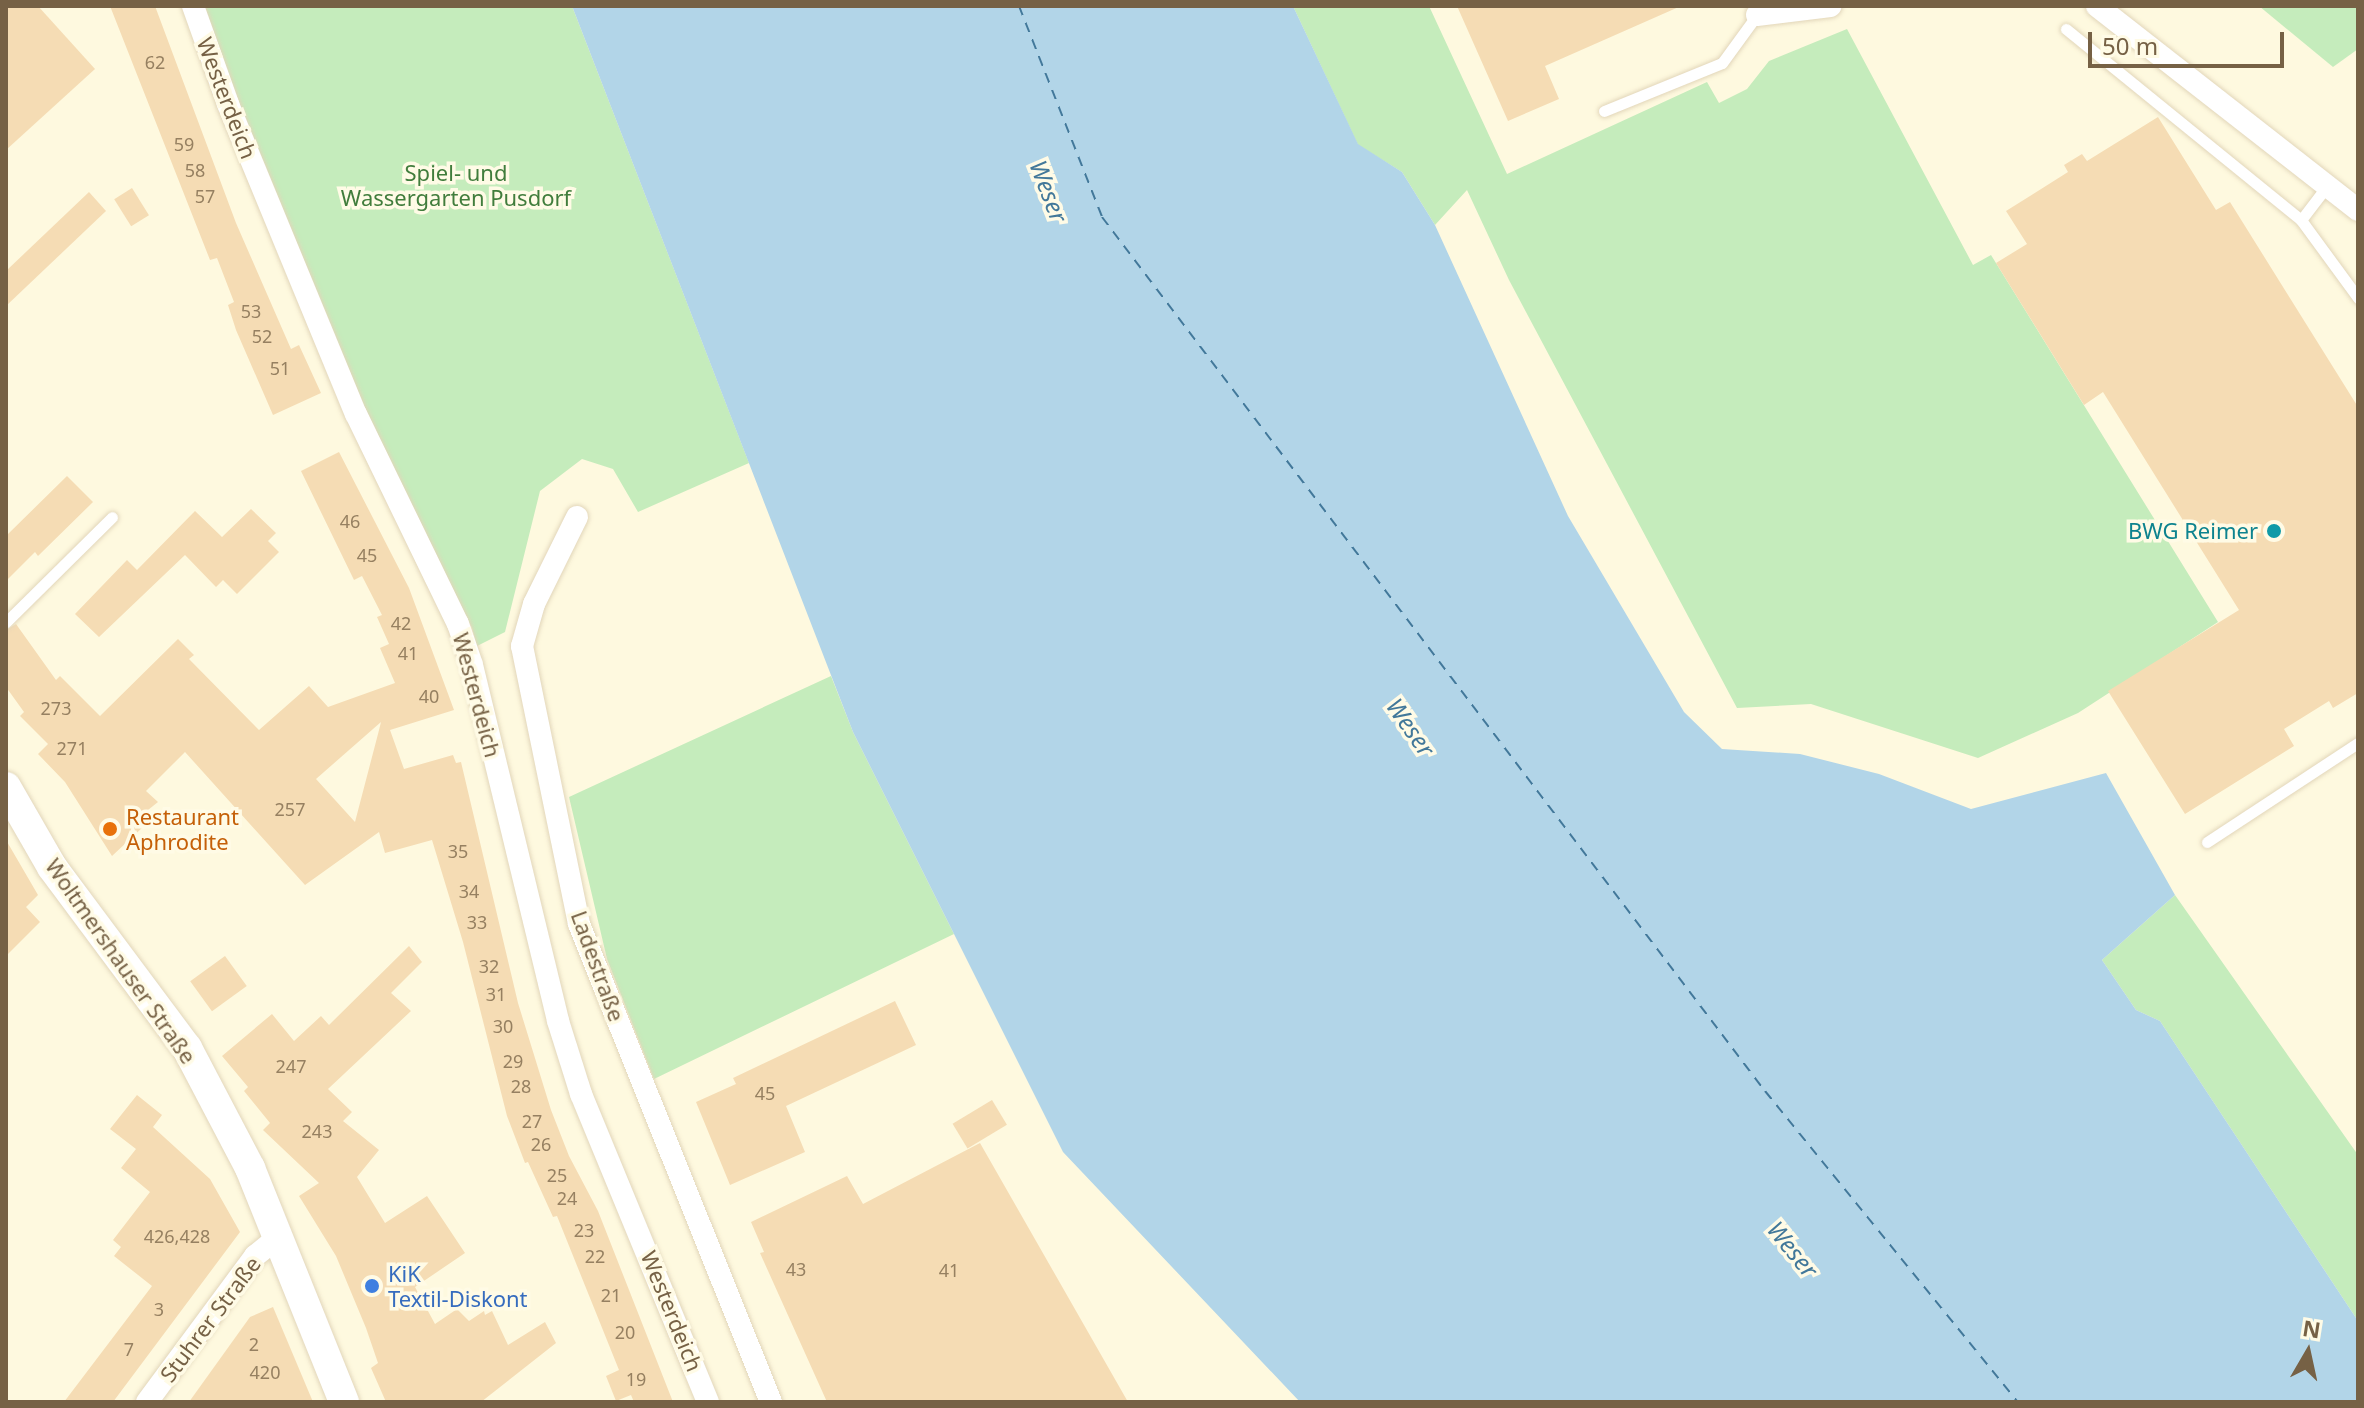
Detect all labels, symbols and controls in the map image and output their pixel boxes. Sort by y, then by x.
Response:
scale bar [2092,16,2288,66]
text: 50 m [2102,29,2158,62]
street label: Westerdeich [192,34,262,162]
house number: 62 [145,51,165,73]
house number: 59 [174,133,194,155]
water label: Weser [1024,156,1074,226]
house number: 58 [185,159,205,181]
park label: Spiel- und Wassergarten Pusdorf [341,159,571,210]
house number: 57 [195,185,215,207]
house number: 53 [241,300,261,322]
house number: 52 [252,325,272,347]
house number: 51 [270,357,290,379]
house number: 46 [340,510,360,532]
place label: BWG Reimer [2128,518,2258,544]
marker: BWG Reimer [2265,522,2283,540]
house number: 45 [357,544,377,566]
house number: 42 [391,612,411,634]
street label: Westerdeich [448,630,506,760]
house number: 41 [398,642,418,664]
house number: 40 [419,685,439,707]
water label: Weser [1381,693,1441,761]
house number: 273 [41,697,71,719]
house number: 271 [57,737,87,759]
house number: 257 [275,798,305,820]
place label: Restaurant Aphrodite [126,803,239,854]
marker: Restaurant Aphrodite [101,820,119,838]
house number: 35 [448,840,468,862]
street label: Woltmershauser Straße [40,853,202,1069]
house number: 34 [459,880,479,902]
street label: Ladestraße [566,907,630,1025]
house number: 33 [467,911,487,933]
house number: 32 [479,955,499,977]
house number: 31 [486,983,506,1005]
house number: 30 [493,1015,513,1037]
house number: 29 [503,1050,523,1072]
house number: 247 [276,1055,306,1077]
house number: 28 [511,1075,531,1097]
house number: 45 [755,1082,775,1104]
house number: 27 [522,1110,542,1132]
house number: 243 [302,1120,332,1142]
house number: 26 [531,1133,551,1155]
house number: 25 [547,1164,567,1186]
house number: 24 [557,1187,577,1209]
water label: Weser [1762,1215,1824,1283]
house number: 23 [574,1219,594,1241]
house number: 426,428 [144,1225,210,1247]
house number: 22 [585,1245,605,1267]
street label: Westerdeich [636,1247,708,1375]
street label: Stuhrer Straße [154,1251,266,1387]
house number: 43 [786,1258,806,1280]
house number: 41 [939,1259,959,1281]
place label: KiK Textil-Diskont [388,1260,528,1312]
marker: KiK Textil-Diskont [363,1277,381,1295]
house number: 21 [601,1284,621,1306]
house number: 3 [154,1298,164,1320]
north arrow [2268,1312,2348,1392]
text: N [2301,1312,2323,1345]
house number: 20 [615,1321,635,1343]
house number: 2 [249,1333,259,1355]
house number: 7 [124,1338,134,1360]
house number: 420 [250,1361,280,1383]
house number: 19 [626,1368,646,1390]

